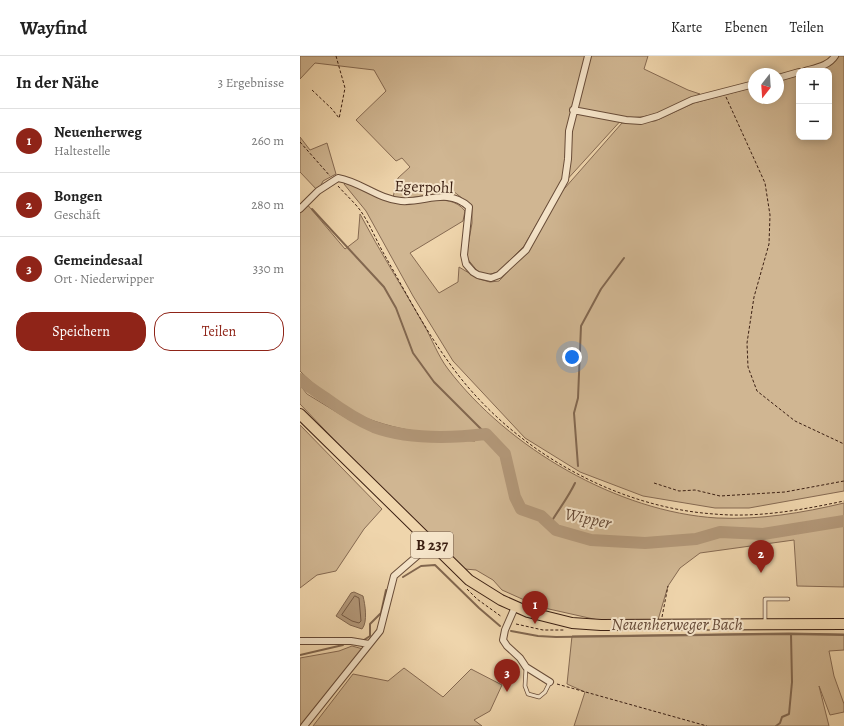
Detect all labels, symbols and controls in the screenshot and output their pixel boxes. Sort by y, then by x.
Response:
text: Wayfind [20,15,87,41]
text: Karte [671,18,702,37]
text: Ebenen [724,18,768,37]
text: Teilen [790,18,824,37]
north arrow [748,68,784,104]
map controls [796,68,832,140]
button: + [796,68,832,104]
text: In der Nähe [16,71,99,94]
text: 3 Ergebnisse [218,74,284,91]
button: − [796,104,832,140]
text: Neuenherweg [54,122,142,142]
text: 1 [27,132,31,149]
text: 260 m [251,132,284,149]
text: Haltestelle [54,142,110,159]
street label: Egerpohl [394,175,454,199]
text: Bongen [54,186,102,206]
text: 2 [26,196,32,213]
text: 280 m [251,196,284,213]
text: Geschäft [54,206,100,223]
text: Gemeindesaal [54,250,142,270]
text: 3 [26,260,32,277]
text: 330 m [253,260,284,277]
text: Ort · Niederwipper [54,270,154,287]
button: Speichern [16,312,146,351]
button: Teilen [154,312,284,351]
your location [562,347,582,367]
water label: Wipper [563,502,614,535]
road number: B 237 [411,532,453,558]
pin: 2 [748,540,774,573]
pin: 1 [522,591,548,624]
water label: Neuenherweger Bach [611,613,743,636]
pin: 3 [494,659,520,692]

